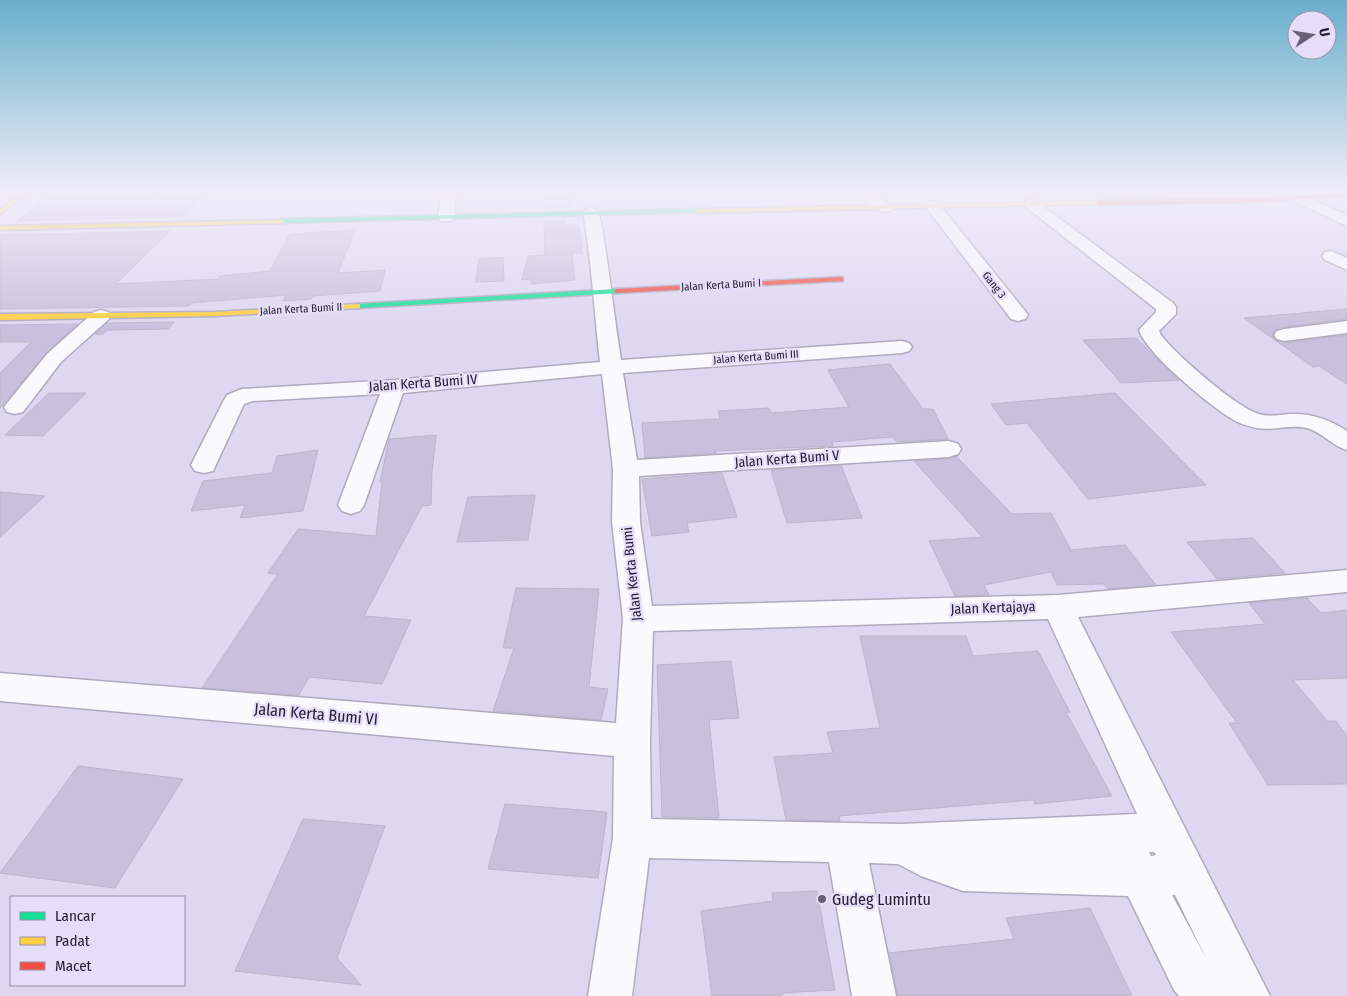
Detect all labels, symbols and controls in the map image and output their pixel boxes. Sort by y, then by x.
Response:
north arrow [1287,10,1337,60]
text: U [1315,27,1333,38]
street label: Gang 3 [980,269,1008,301]
street label: Jalan Kerta Bumi I [681,276,761,294]
street label: Jalan Kerta Bumi II [259,300,343,318]
street label: Jalan Kerta Bumi III [713,348,799,366]
street label: Jalan Kerta Bumi IV [368,371,479,395]
street label: Jalan Kerta Bumi V [734,447,841,471]
street label: Jalan Kerta Bumi [619,526,645,622]
street label: Jalan Kertajaya [950,598,1036,618]
street label: Jalan Kerta Bumi VI [253,699,379,729]
place label: Gudeg Lumintu [832,890,931,909]
marker: Gudeg Lumintu [816,893,828,905]
legend [10,896,185,986]
text: Lancar [55,907,96,925]
text: Padat [55,932,90,950]
text: Macet [55,957,92,975]

